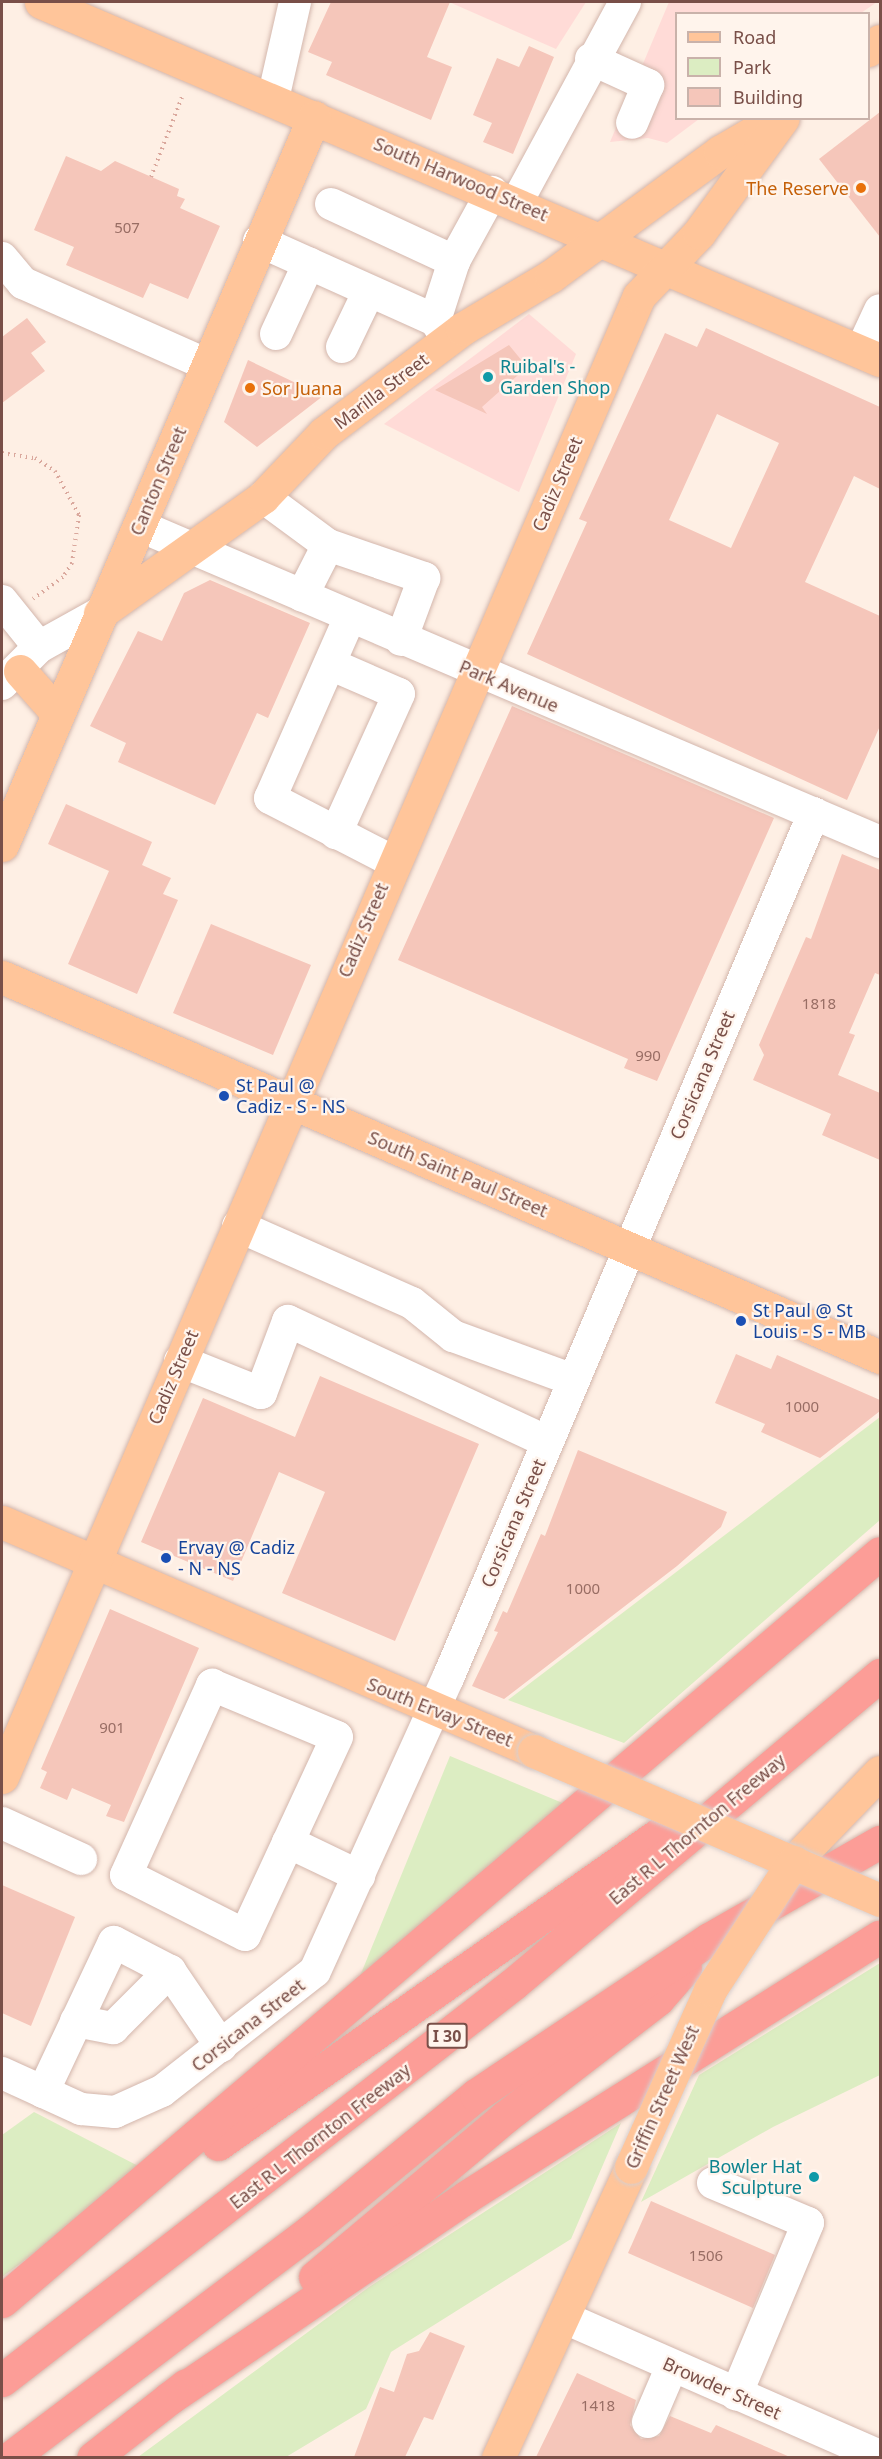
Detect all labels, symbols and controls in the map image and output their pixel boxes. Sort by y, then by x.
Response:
legend [675,12,870,120]
text: Road [733,25,776,49]
text: Park [733,55,771,79]
text: Building [733,85,803,109]
street label: South Harwood Street [371,133,551,225]
place label: The Reserve [746,177,849,199]
marker: The Reserve [854,181,868,195]
house number: 507 [114,219,140,237]
street label: Marilla Street [329,348,433,434]
place label: Ruibal's - Garden Shop [500,356,610,398]
marker: Ruibal's - Garden Shop [481,370,495,384]
place label: Sor Juana [262,377,342,399]
marker: Sor Juana [243,381,257,395]
street label: Canton Street [125,423,191,539]
street label: Cadiz Street [527,433,587,535]
street label: Park Avenue [456,655,562,717]
street label: Cadiz Street [333,879,393,981]
house number: 1818 [802,995,836,1013]
street label: Corsicana Street [665,1007,739,1143]
house number: 990 [635,1047,661,1065]
place label: St Paul @ Cadiz - S - NS [236,1075,345,1118]
marker: St Paul @ Cadiz - S - NS [217,1089,231,1103]
street label: South Saint Paul Street [365,1126,551,1222]
place label: St Paul @ St Louis - S - MB [753,1300,866,1342]
marker: St Paul @ St Louis - S - MB [734,1314,748,1328]
street label: Cadiz Street [143,1326,203,1428]
house number: 1000 [785,1398,819,1416]
street label: Corsicana Street [476,1455,550,1591]
place label: Ervay @ Cadiz - N - NS [178,1537,295,1580]
marker: Ervay @ Cadiz - N - NS [159,1551,173,1565]
house number: 1000 [566,1580,600,1598]
street label: South Ervay Street [364,1673,516,1751]
house number: 901 [99,1719,125,1737]
street label: East R L Thornton Freeway [604,1749,790,1909]
street label: Corsicana Street [187,1974,309,2076]
street label: Griffin Street West [621,2022,703,2172]
road number: I 30 [426,2023,468,2049]
street label: East R L Thornton Freeway [225,2059,415,2213]
place label: Bowler Hat Sculpture [709,2156,802,2198]
marker: Bowler Hat Sculpture [807,2170,821,2184]
house number: 1506 [689,2247,723,2265]
street label: Browder Street [660,2352,784,2424]
house number: 1418 [581,2397,615,2415]

